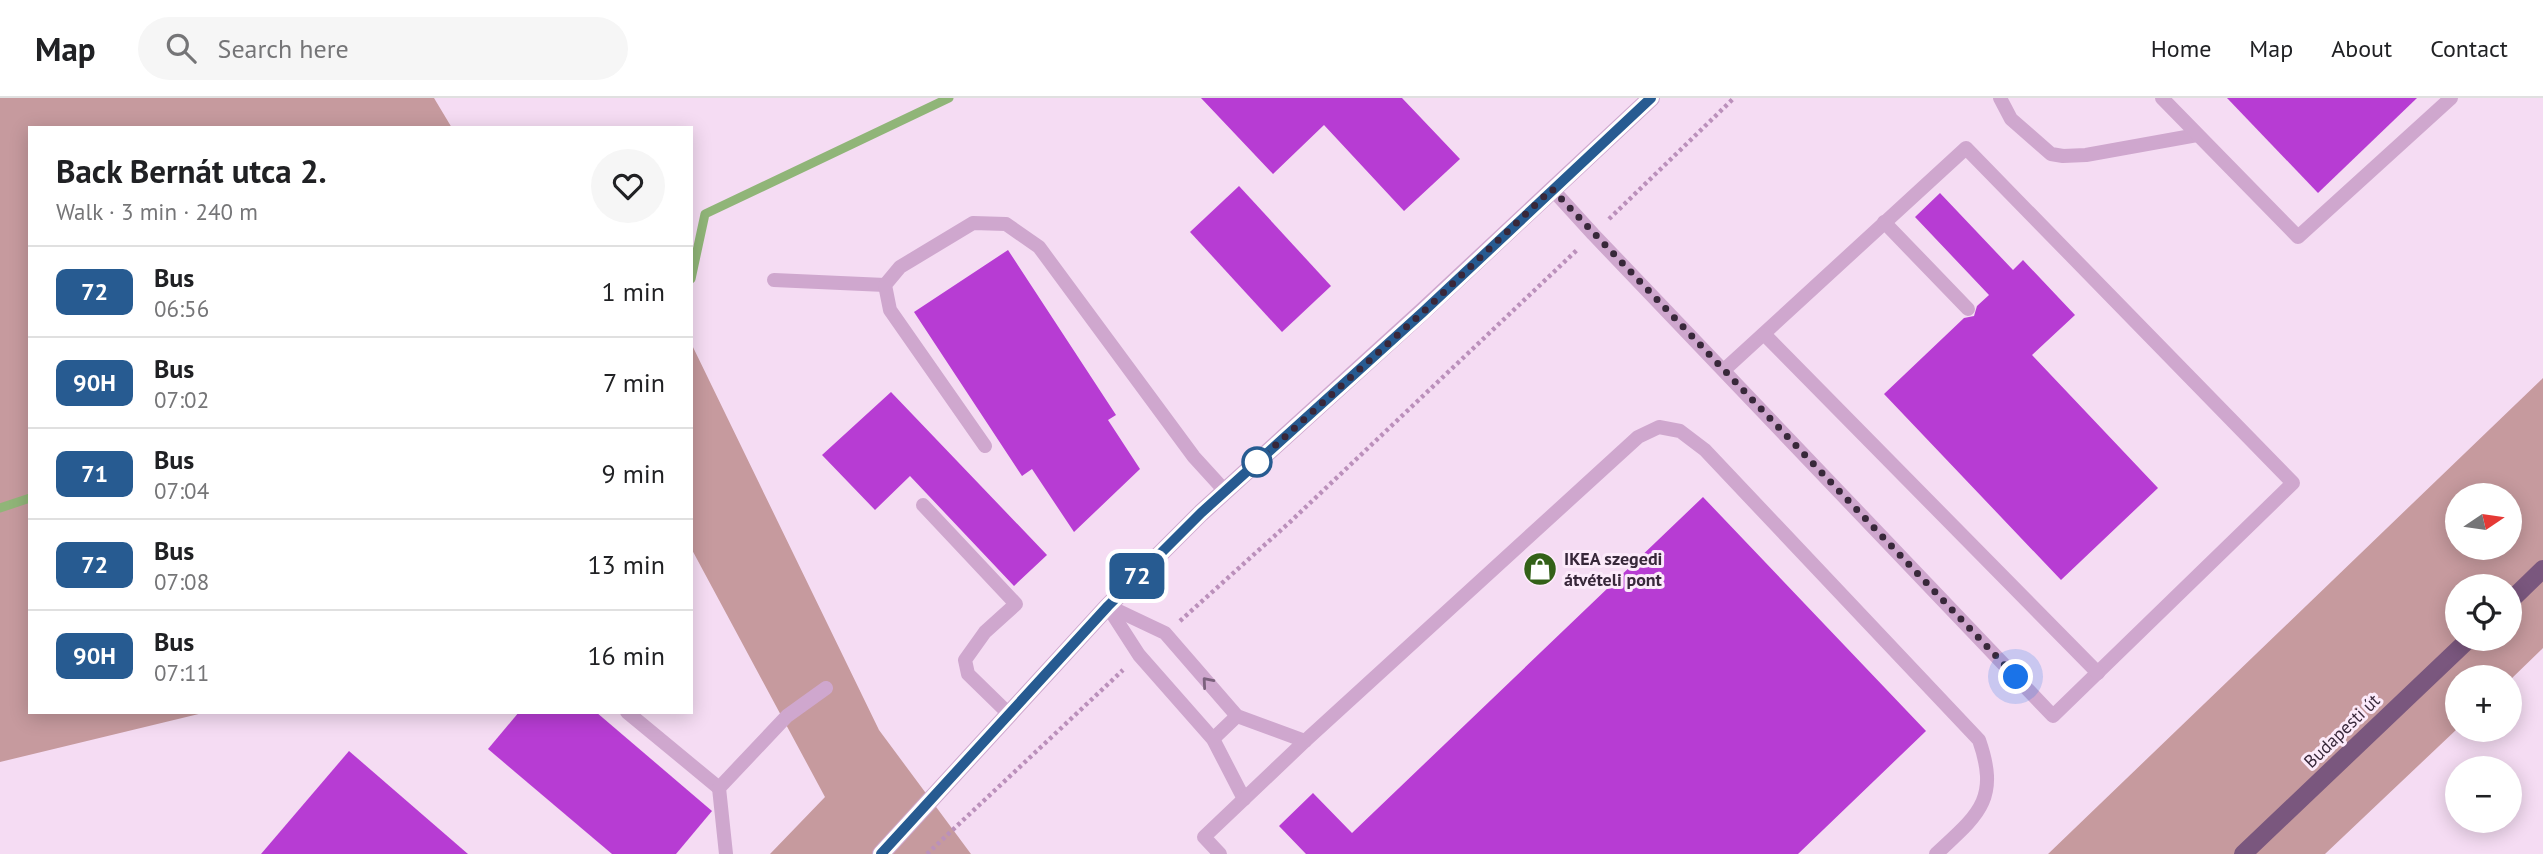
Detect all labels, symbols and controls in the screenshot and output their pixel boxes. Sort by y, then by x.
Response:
search box [138,17,628,80]
text: Map [35,27,96,70]
icon: search [162,29,200,67]
text: Search here [218,32,349,65]
text: Home [2151,33,2211,64]
text: Map [2249,33,2293,64]
text: About [2331,33,2392,64]
text: Contact [2430,33,2508,64]
text: Back Bernát utca 2. [56,149,327,192]
button: heart [591,149,665,223]
text: Walk · 3 min · 240 m [56,197,258,226]
text: Bus [154,261,194,294]
text: 1 min [602,275,665,308]
text: 72 [81,276,108,307]
text: 06:56 [154,294,209,323]
text: Bus [154,352,194,385]
text: 7 min [603,366,665,399]
text: 90H [73,367,116,398]
text: 07:02 [154,385,209,414]
text: Bus [154,443,194,476]
unlabelled marker [1242,447,1272,477]
text: 9 min [602,457,665,490]
text: 71 [81,458,108,489]
text: 07:04 [154,476,209,505]
north arrow [2445,483,2522,560]
map controls [2445,483,2522,833]
text: Bus [154,534,194,567]
place label: IKEA szegedi átvételi pont [1564,547,1663,591]
text: 13 min [587,548,665,581]
text: 72 [81,549,108,580]
shop icon: IKEA szegedi átvételi pont [1521,550,1559,588]
line badge: 72 [1106,553,1168,599]
text: 72 [1123,560,1151,591]
text: 07:08 [154,567,209,596]
button: locate [2445,574,2522,651]
text: Bus [154,625,194,658]
text: 16 min [587,639,665,672]
text: 90H [73,640,116,671]
text: 07:11 [154,658,209,687]
your location [1998,659,2033,694]
button: + [2445,665,2522,742]
one-way arrow [1203,677,1215,690]
street label: Budapesti út [2299,689,2384,773]
button: − [2445,756,2522,833]

